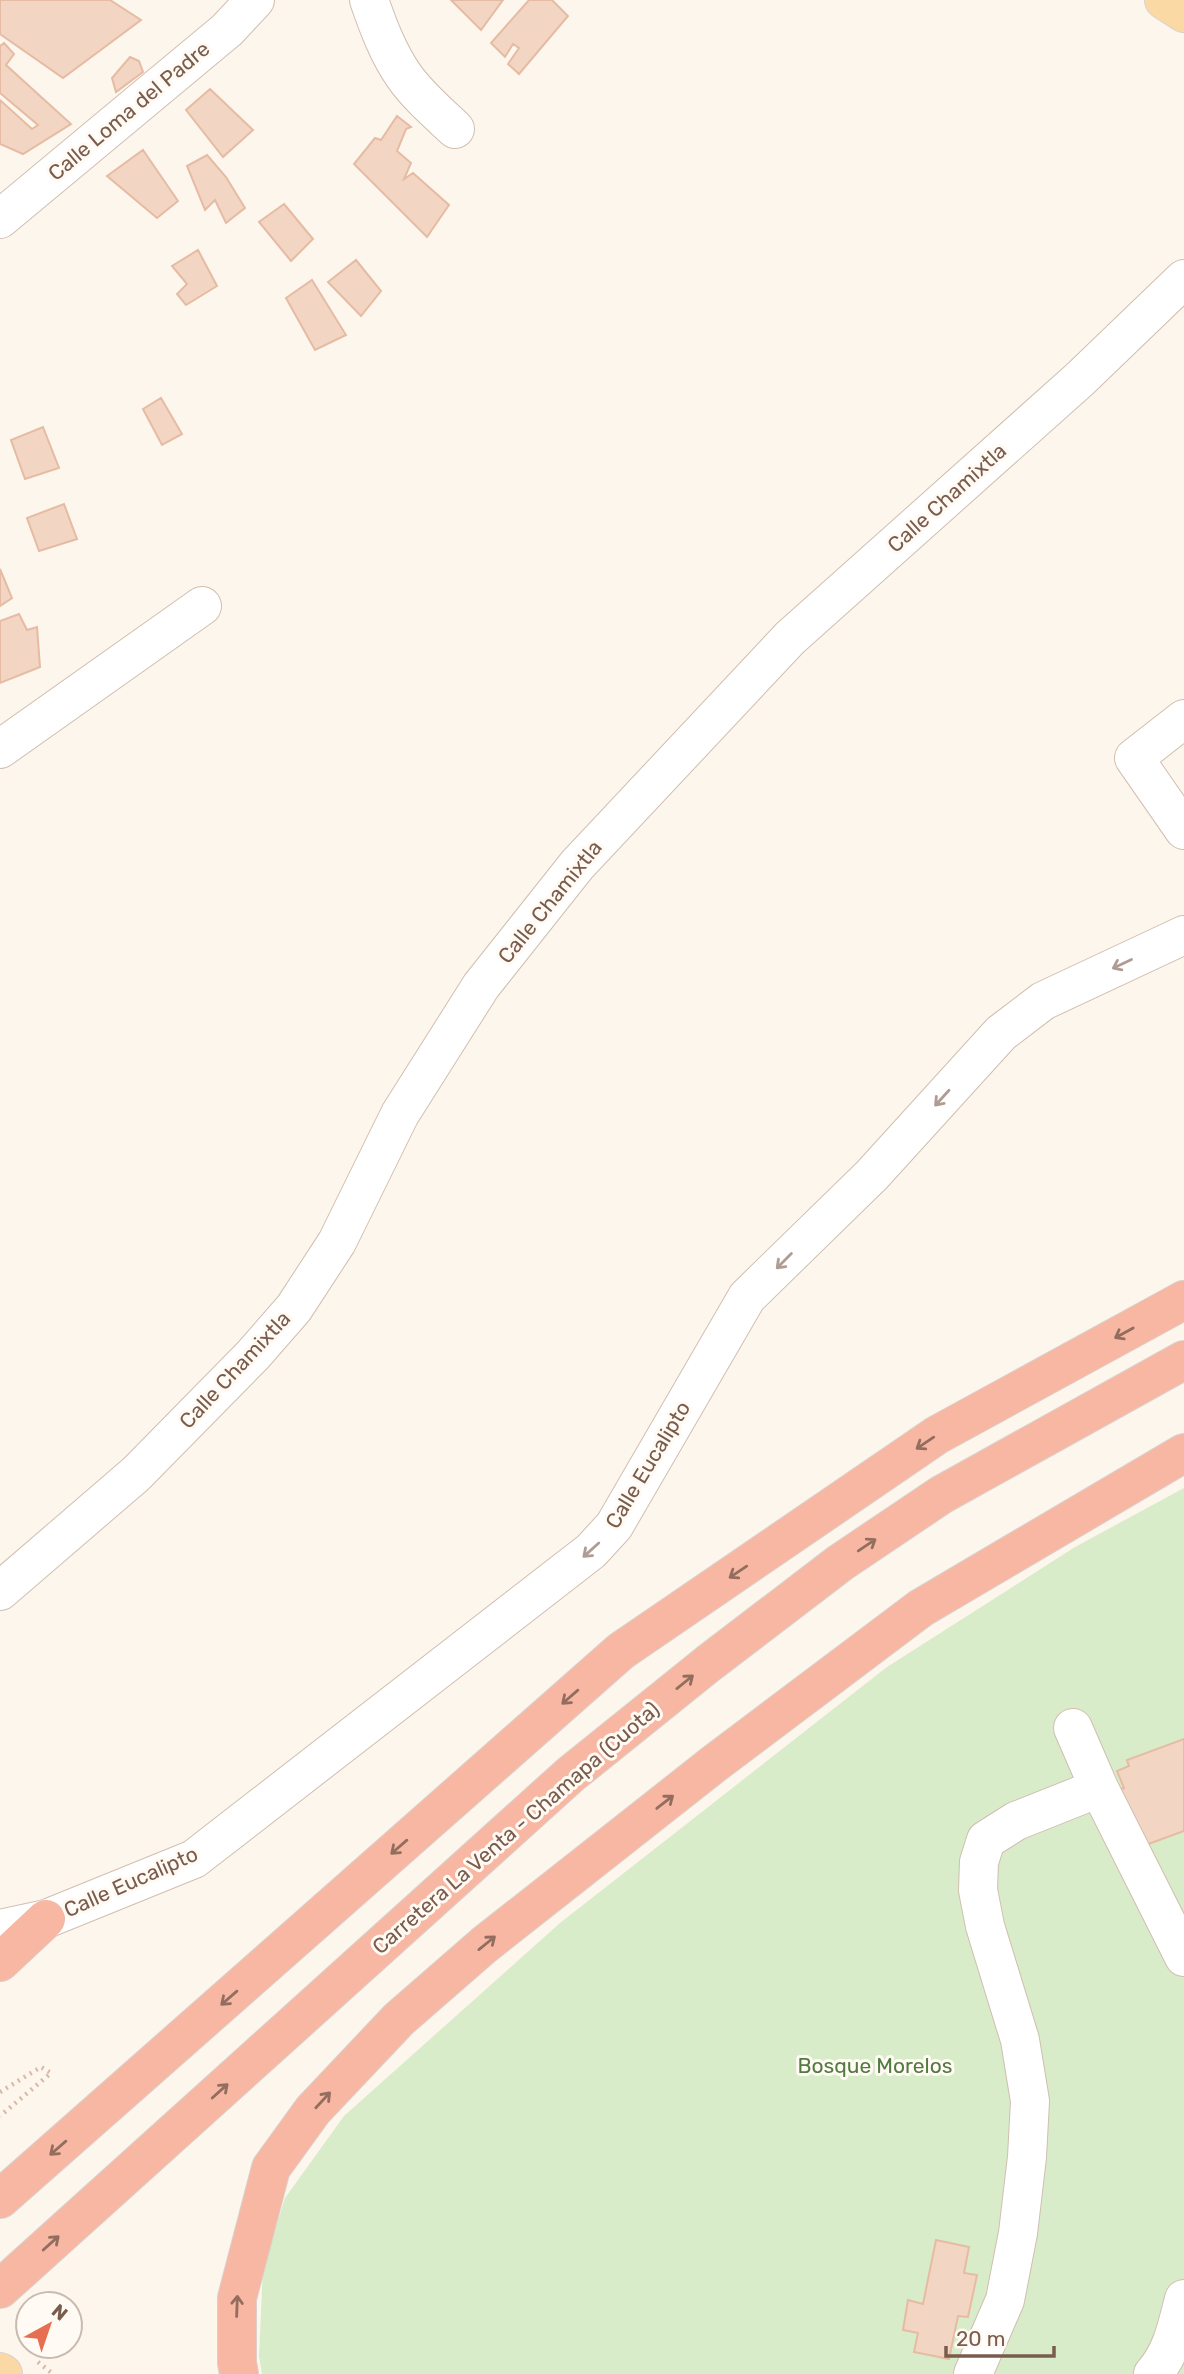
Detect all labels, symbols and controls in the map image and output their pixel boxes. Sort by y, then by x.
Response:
street label: Calle Loma del Padre [43,36,215,185]
street label: Calle Chamixtla [882,438,1011,557]
street label: Calle Chamixtla [492,835,607,968]
one-way arrow [1112,958,1133,971]
one-way arrow [934,1089,951,1106]
one-way arrow [776,1252,793,1269]
street label: Calle Chamixtla [174,1306,295,1433]
one-way arrow [1114,1327,1135,1340]
street label: Calle Eucalipto [600,1397,695,1533]
one-way arrow [916,1436,935,1450]
one-way arrow [857,1538,876,1552]
one-way arrow [582,1542,600,1558]
one-way arrow [728,1565,748,1579]
one-way arrow [675,1675,694,1690]
one-way arrow [562,1688,579,1705]
street label: Carretera La Venta - Chamapa (Cuota) [367,1696,664,1959]
one-way arrow [655,1795,674,1810]
one-way arrow [390,1839,408,1855]
street label: Calle Eucalipto [60,1841,202,1922]
one-way arrow [477,1935,495,1951]
one-way arrow [220,1990,238,2006]
park label: Bosque Morelos [798,2053,953,2078]
one-way arrow [211,2082,228,2099]
one-way arrow [314,2092,331,2109]
one-way arrow [49,2140,67,2156]
one-way arrow [42,2235,60,2251]
north arrow [14,2290,84,2360]
one-way arrow [231,2295,244,2318]
text: N [47,2299,72,2326]
scale bar [946,2314,1054,2358]
text: 20 m [956,2326,1005,2351]

